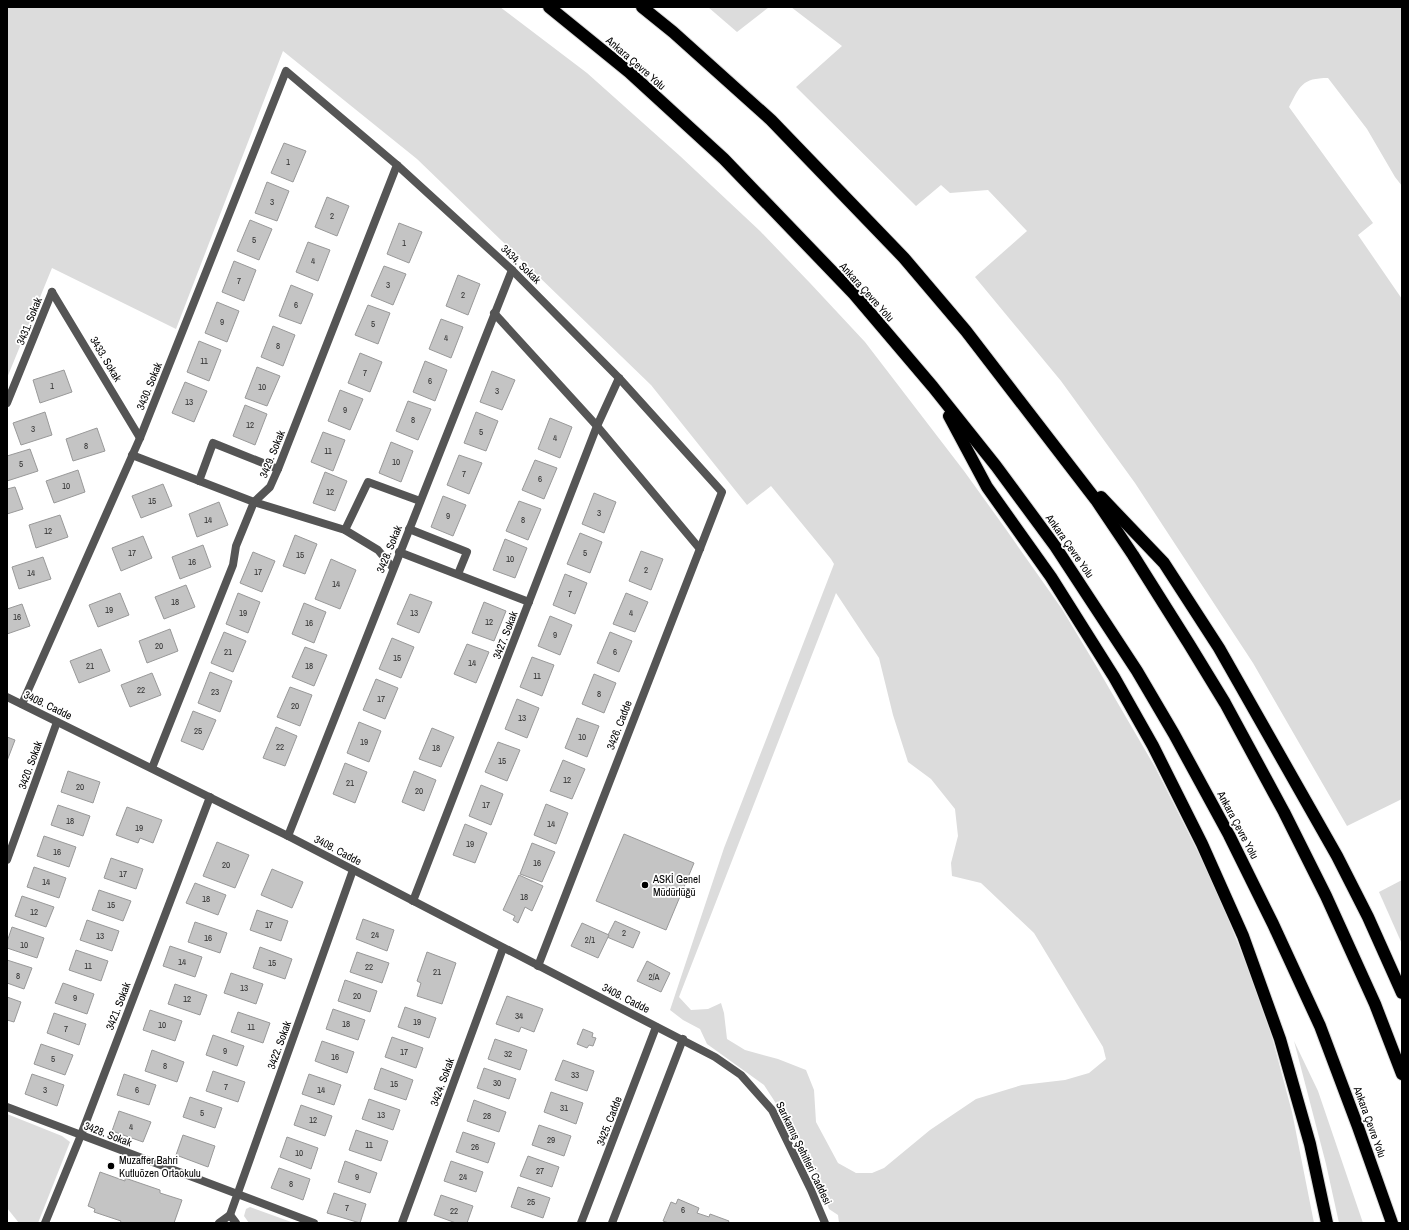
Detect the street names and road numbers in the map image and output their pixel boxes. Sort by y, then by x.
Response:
street label: Ankara Çevre Yolu [602,33,669,93]
street label: 3434. Sokak [498,242,544,287]
street label: Ankara Çevre Yolu [836,259,897,324]
street label: 3431. Sokak [13,295,45,347]
street label: 3433. Sokak [87,334,125,385]
street label: 3430. Sokak [133,360,165,412]
street label: 3429. Sokak [256,428,288,480]
street label: Ankara Çevre Yolu [1042,511,1097,581]
street label: 3428. Sokak [373,523,405,575]
street label: 3427. Sokak [489,609,521,661]
street label: 3408. Cadde [22,687,74,723]
street label: 3426. Cadde [603,698,635,752]
street label: 3420. Sokak [15,739,45,791]
street label: Ankara Çevre Yolu [1214,788,1262,861]
street label: 3408. Cadde [312,832,364,868]
street label: 3421. Sokak [102,980,134,1032]
street label: 3408. Cadde [600,980,652,1016]
street label: 3422. Sokak [264,1019,294,1071]
street label: 3424. Sokak [427,1056,457,1108]
street label: Ankara Çevre Yolu [1350,1084,1389,1160]
street label: 3425. Cadde [593,1094,625,1148]
street label: Sarıkamış Şehitleri Caddesi [773,1099,835,1207]
street label: 3428. Sokak [82,1118,134,1150]

